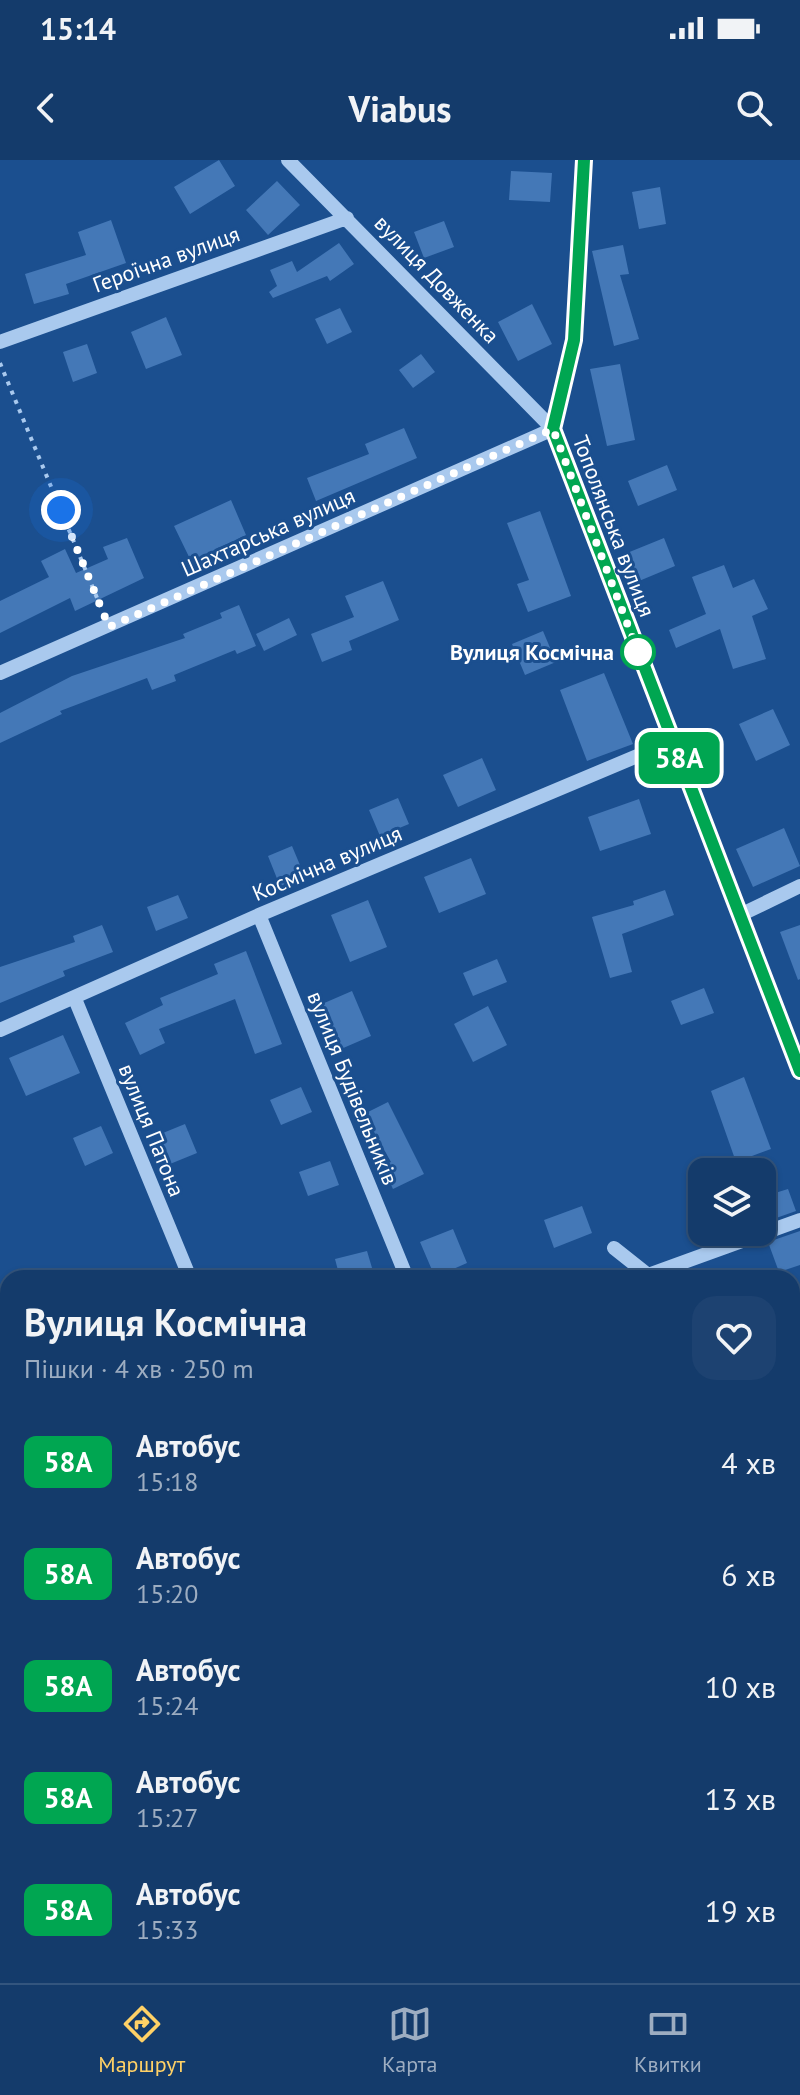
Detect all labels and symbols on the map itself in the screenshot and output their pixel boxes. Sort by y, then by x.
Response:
street label: вулиця Довженка [369,209,505,349]
street label: Героїчна вулиця [89,219,243,299]
street label: Тополянська вулиця [567,431,661,621]
street label: Шахтарська вулиця [177,481,359,583]
your location [41,490,81,530]
marker: Вулиця Космічна [621,635,655,669]
place label: Вулиця Космічна [450,638,614,666]
line badge: 58А [633,732,725,784]
street label: Космічна вулиця [248,819,406,907]
street label: вулиця Будівельників [301,987,405,1189]
street label: вулиця Патона [113,1059,191,1201]

